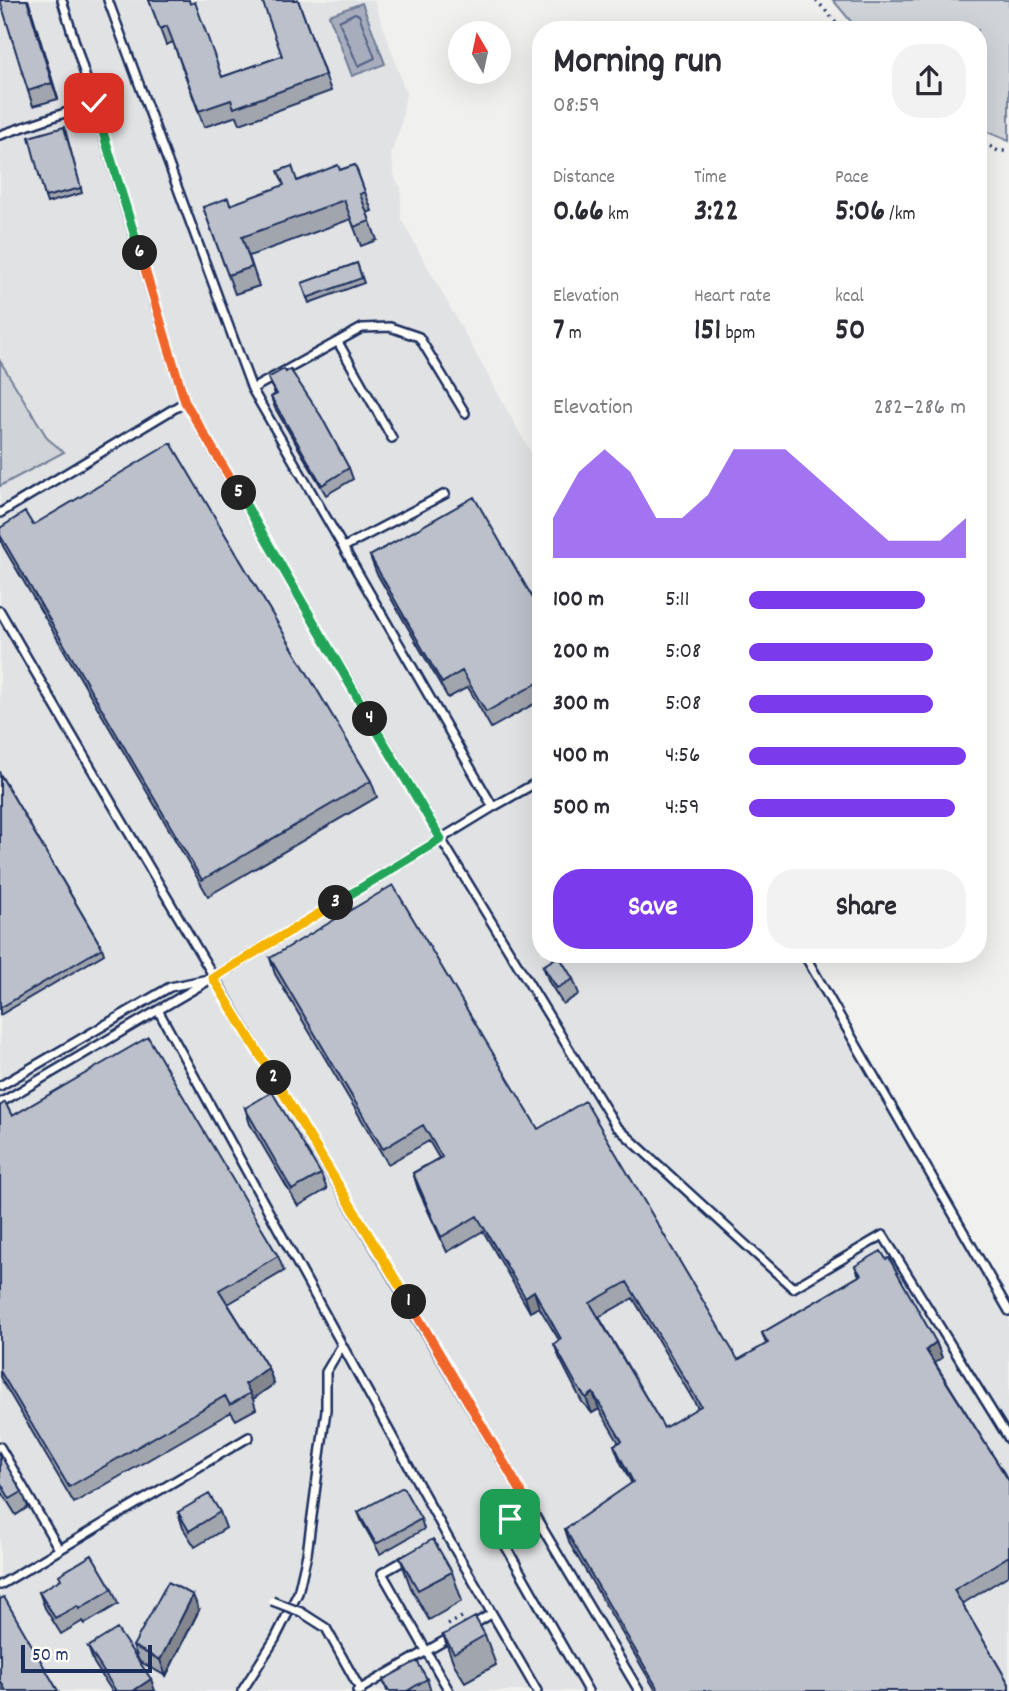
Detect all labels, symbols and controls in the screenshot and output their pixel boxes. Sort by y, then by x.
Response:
north arrow [448,21,511,84]
map controls [448,21,511,84]
text: Morning run [553,36,722,91]
button: share [892,44,966,118]
pin [64,73,124,133]
icon: check [75,84,113,122]
text: 08:59 [553,90,600,123]
text: Distance [553,165,615,192]
text: Time [694,165,727,192]
text: Pace [835,165,869,192]
text: 0.66 [553,192,604,235]
text: 3:22 [694,192,739,235]
text: 5:06 [835,192,885,235]
text: km [604,202,629,229]
text: /km [885,202,916,229]
pin: 6 [122,236,158,270]
text: 6 [135,239,144,266]
text: Elevation [553,284,619,311]
text: Heart rate [694,284,771,311]
text: kcal [835,284,864,311]
text: 7 [553,311,565,354]
text: 151 [694,311,721,354]
text: 50 [835,311,865,354]
text: m [565,321,582,348]
text: bpm [721,321,755,348]
text: Elevation [553,392,633,425]
text: 282–286 m [874,392,966,425]
pin: 5 [222,476,256,510]
text: 5 [234,479,243,506]
text: 100 m [553,584,604,617]
text: 5:11 [665,584,690,617]
text: 200 m [553,636,609,669]
text: 5:08 [665,636,701,669]
text: 300 m [553,688,609,721]
text: 5:08 [665,688,701,721]
pin: 4 [352,702,388,736]
text: 4 [366,705,373,732]
text: 400 m [553,740,609,773]
text: 4:56 [665,740,700,773]
text: 500 m [553,792,610,825]
text: 4:59 [665,792,700,825]
button: Save [553,869,753,949]
button: Share [767,869,966,949]
pin: 3 [318,886,354,920]
text: 3 [331,889,340,916]
pin: 2 [256,1060,292,1096]
text: 2 [269,1064,278,1091]
pin: 1 [392,1284,426,1320]
text: 1 [406,1288,411,1315]
pin [480,1489,540,1549]
icon: arrive [491,1500,529,1538]
scale bar [21,1642,152,1674]
text: 50 m [32,1643,69,1670]

